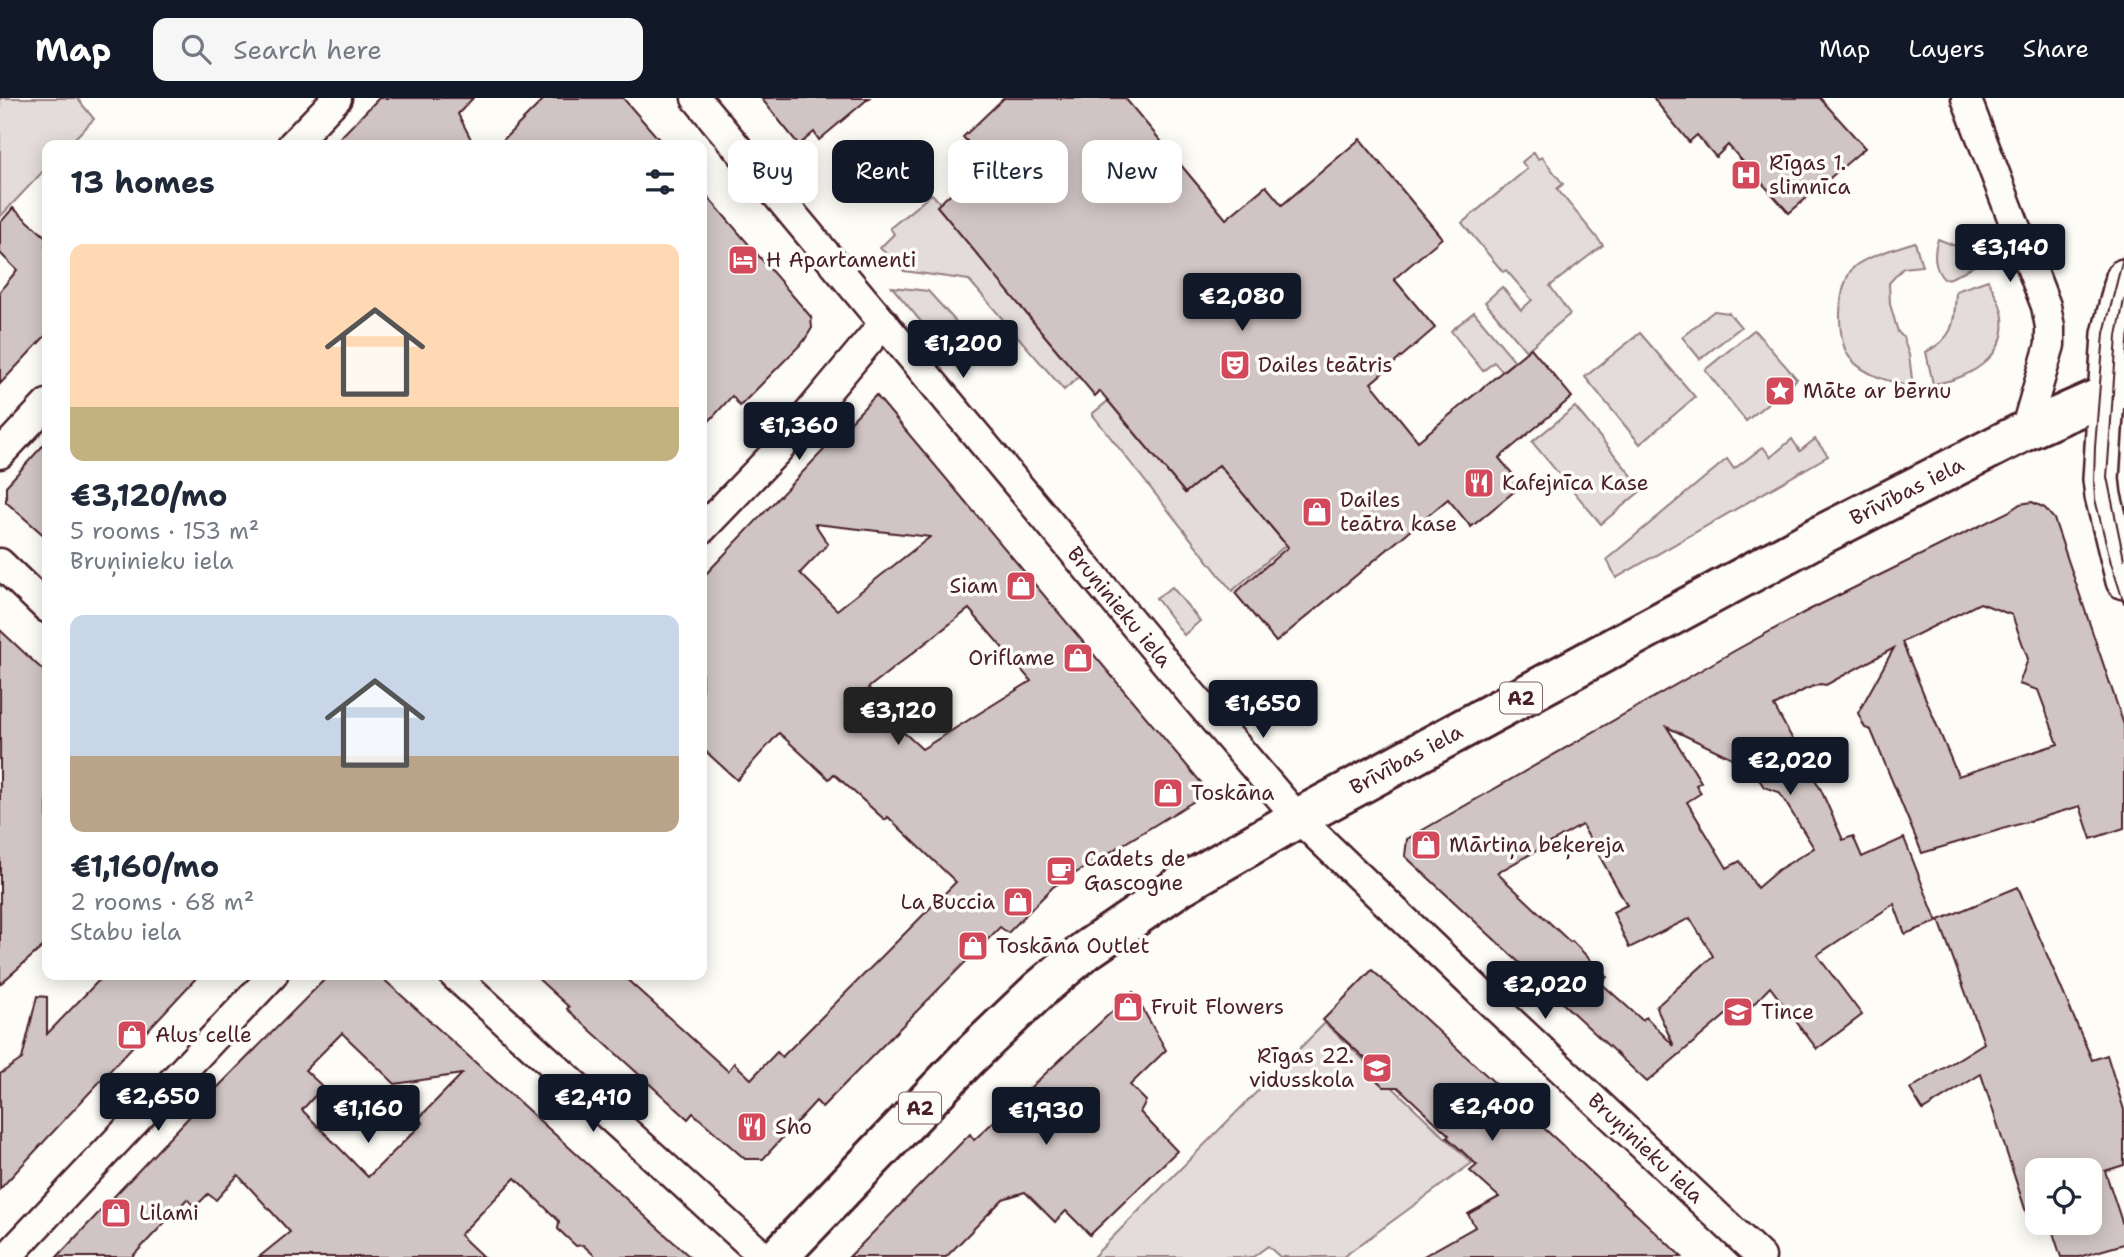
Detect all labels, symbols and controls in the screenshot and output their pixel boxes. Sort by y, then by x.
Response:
search box [153,18,643,81]
text: Map [35,27,111,72]
icon: search [177,30,215,68]
text: Search here [233,32,382,67]
text: Map [1819,33,1870,65]
text: Layers [1908,33,1985,65]
text: Share [2023,33,2089,65]
chip: Buy [728,140,818,203]
chip: Rent [832,140,934,203]
chip: Filters [948,140,1068,203]
chip: New [1082,140,1182,203]
place label: Rīgas 1. slimnīca [1769,149,1850,201]
hospital icon: Rīgas 1. slimnīca [1729,158,1763,192]
text: 13 homes [70,162,215,203]
icon: filters [641,163,679,201]
pin: €3,140 [1953,225,2067,284]
text: €3,140 [1971,232,2049,262]
hotel icon: H Apartamenti [726,243,760,277]
place label: H Apartamenti [766,246,916,274]
pin: €2,080 [1185,274,1299,333]
text: €2,080 [1199,281,1285,311]
icon: home [312,289,438,415]
pin: €1,200 [906,320,1020,380]
text: €1,200 [924,328,1002,358]
theatre icon: Dailes teātris [1218,348,1252,382]
place label: Dailes teātris [1258,351,1393,379]
place icon: Māte ar bērnu [1763,374,1797,408]
place label: Māte ar bērnu [1803,377,1951,405]
pin: €1,360 [742,402,856,462]
text: €1,360 [760,410,838,440]
street label: Brīvības iela [1845,451,1969,532]
restaurant icon: Kafejnīca Kase [1462,466,1496,500]
place label: Kafejnīca Kase [1502,469,1649,497]
text: €3,120/mo [70,475,227,516]
place label: Dailes teātra kase [1340,486,1457,538]
shop icon: Dailes teātra kase [1300,495,1334,529]
text: 5 rooms · 153 m² [70,516,259,546]
street label: Bruņinieku iela [1061,541,1178,673]
text: Bruņinieku iela [70,546,233,576]
shop icon: Siam [1004,569,1038,603]
place label: Siam [950,572,998,600]
shop icon: Oriflame [1061,641,1095,675]
place label: Oriflame [968,644,1055,672]
icon: home [312,660,438,786]
pin: €1,650 [1206,680,1320,740]
road number: A2 [1500,682,1542,713]
pin: €3,120 [841,688,955,747]
text: €1,650 [1225,688,1301,718]
text: €3,120 [859,695,937,725]
street label: Brīvības iela [1345,718,1467,801]
pin: €2,020 [1733,738,1847,797]
text: €2,020 [1748,745,1832,775]
shop icon: Toskāna [1151,776,1185,810]
place label: Toskāna [1191,779,1274,807]
shop icon: Mārtiņa beķereja [1409,828,1443,862]
place label: Mārtiņa beķereja [1449,831,1624,860]
place label: Cadets de Gascogne [1084,845,1186,897]
text: €1,160/mo [70,846,219,887]
cafe icon: Cadets de Gascogne [1044,854,1078,888]
shop icon: La Buccia [1001,885,1035,919]
text: 2 rooms · 68 m² [70,887,254,917]
place label: La Buccia [900,888,995,916]
text: Stabu iela [70,917,181,947]
shop icon: Toskāna Outlet [956,929,990,963]
place label: Toskāna Outlet [996,932,1150,960]
pin: €2,020 [1488,962,1602,1021]
text: €2,020 [1503,969,1587,999]
shop icon: Fruit Flowers [1111,990,1145,1024]
place label: Fruit Flowers [1151,993,1284,1021]
school or university icon: Tince [1721,995,1755,1029]
place label: Tince [1761,998,1814,1026]
shop icon: Alus celle [115,1018,149,1052]
place label: Alus celle [155,1021,252,1049]
place label: Rīgas 22. vidusskola [1249,1042,1354,1094]
school or university icon: Rīgas 22. vidusskola [1360,1051,1394,1085]
pin: €2,650 [101,1074,215,1133]
pin: €2,410 [536,1074,650,1134]
text: €2,650 [116,1081,200,1111]
text: €2,410 [554,1082,632,1112]
pin: €2,400 [1435,1084,1549,1143]
pin: €1,160 [311,1086,425,1145]
street label: Bruņinieku iela [1582,1087,1710,1210]
pin: €1,930 [989,1088,1103,1147]
text: €2,400 [1449,1091,1535,1121]
road number: A2 [899,1092,941,1124]
text: €1,160 [333,1093,403,1123]
text: €1,930 [1008,1095,1084,1125]
restaurant icon: Sho [735,1110,769,1144]
place label: Sho [775,1113,812,1141]
map controls [2025,1158,2102,1235]
button: locate [2025,1158,2102,1235]
shop icon: Lilami [99,1196,133,1230]
place label: Lilami [139,1199,199,1227]

